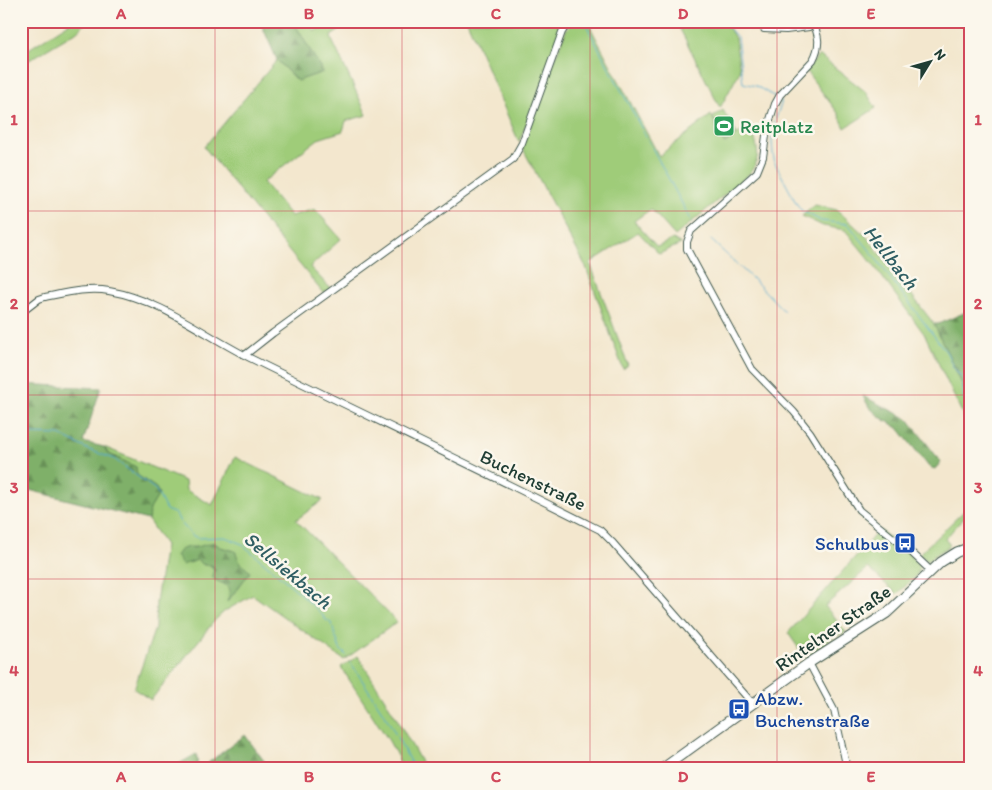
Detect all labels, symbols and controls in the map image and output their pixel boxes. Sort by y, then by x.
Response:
text: A [115,4,127,23]
text: B [304,4,315,23]
text: C [491,4,502,23]
text: D [678,4,689,23]
text: E [867,4,876,23]
north arrow [904,38,954,88]
text: N [930,46,950,63]
text: 1 [10,110,18,129]
text: 1 [974,110,982,129]
sports icon: Reitplatz [712,114,736,138]
place label: Reitplatz [740,115,813,138]
water label: Hellbach [859,220,924,294]
text: 2 [10,294,19,313]
text: 2 [974,294,983,313]
street label: Buchenstraße [476,444,590,516]
text: 3 [10,478,19,497]
text: 3 [974,478,983,497]
water label: Sellsiekbach [239,526,337,614]
bus stop icon: Schulbus [893,531,917,555]
place label: Schulbus [815,532,889,555]
street label: Rintelner Straße [771,580,895,676]
text: 4 [9,661,19,680]
text: 4 [973,661,983,680]
place label: Abzw. Buchenstraße [755,687,870,732]
bus stop icon: Abzw. Buchenstraße [727,697,751,721]
text: A [115,767,127,786]
text: B [304,767,315,786]
text: C [491,767,502,786]
text: D [678,767,689,786]
text: E [867,767,876,786]

